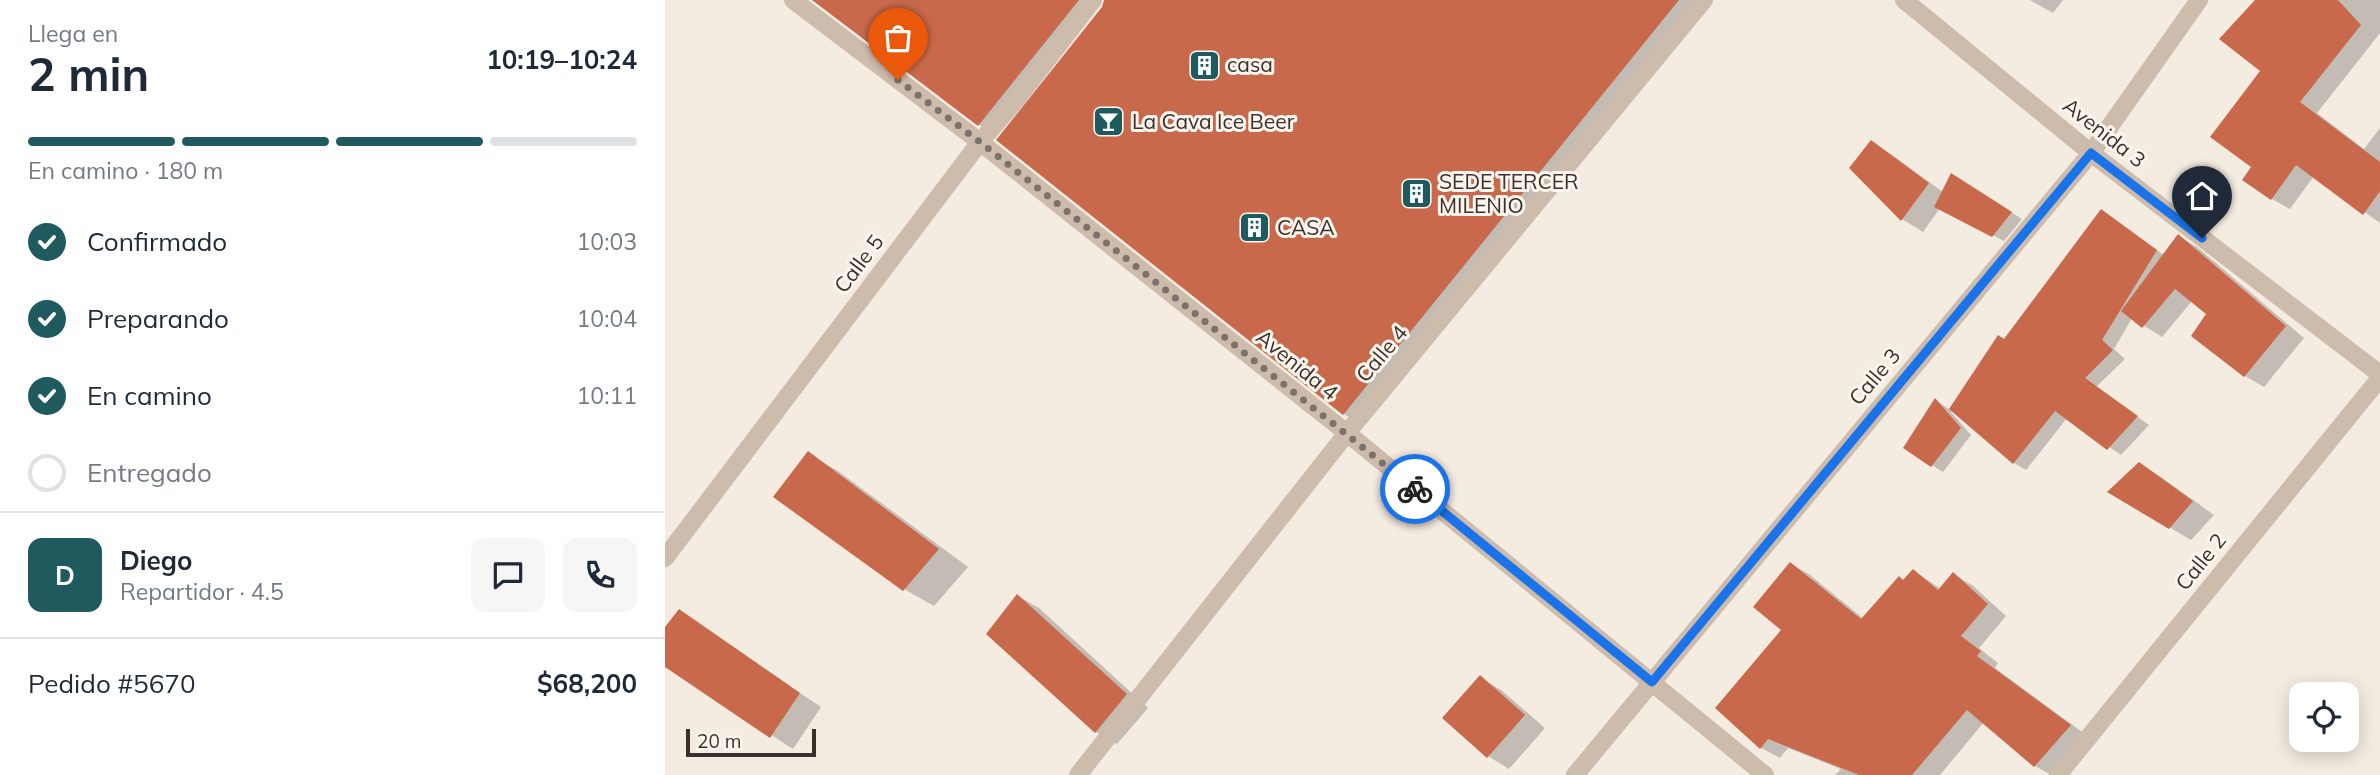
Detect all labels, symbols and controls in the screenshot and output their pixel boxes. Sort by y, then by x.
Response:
pin [868,8,928,80]
text: Llega en [28,19,118,48]
icon: bag [879,19,917,57]
text: 10:19–10:24 [486,43,637,76]
text: 2 min [28,45,149,103]
building icon: casa [1187,48,1221,82]
place label: casa [1227,51,1273,77]
street label: Avenida 3 [2058,92,2151,173]
bar icon: La Cava Ice Beer [1092,105,1126,139]
place label: La Cava Ice Beer [1132,108,1295,134]
text: En camino · 180 m [28,156,223,185]
pin [2172,166,2232,238]
place label: SEDE TERCER MILENIO [1439,168,1579,218]
building icon: SEDE TERCER MILENIO [1399,177,1433,211]
icon: home [2183,177,2221,215]
building icon: CASA [1237,211,1271,245]
place label: CASA [1277,214,1335,240]
icon: check [28,223,66,261]
text: Confirmado [87,225,227,258]
text: 10:03 [577,227,637,256]
street label: Calle 5 [828,229,888,298]
icon: check [28,300,66,338]
text: Preparando [87,302,229,335]
text: 10:04 [577,304,637,333]
street label: Calle 4 [1350,319,1413,387]
street label: Avenida 4 [1251,323,1344,405]
street label: Calle 3 [1843,343,1905,410]
icon: check [28,377,66,415]
text: En camino [87,379,212,412]
text: 10:11 [577,381,637,410]
courier [1380,454,1450,524]
text: Entregado [87,456,212,489]
icon: bike [1396,470,1434,508]
street label: Calle 2 [2169,527,2231,595]
button: chat [471,538,545,612]
button: phone [563,538,637,612]
text: Diego [120,544,192,577]
text: D [55,559,75,592]
text: Repartidor · 4.5 [120,577,284,606]
text: Pedido #5670 [28,667,196,700]
text: $68,200 [537,667,637,700]
map controls [2289,682,2359,752]
button: locate [2289,682,2359,752]
scale bar [686,726,815,758]
text: 20 m [697,729,741,753]

